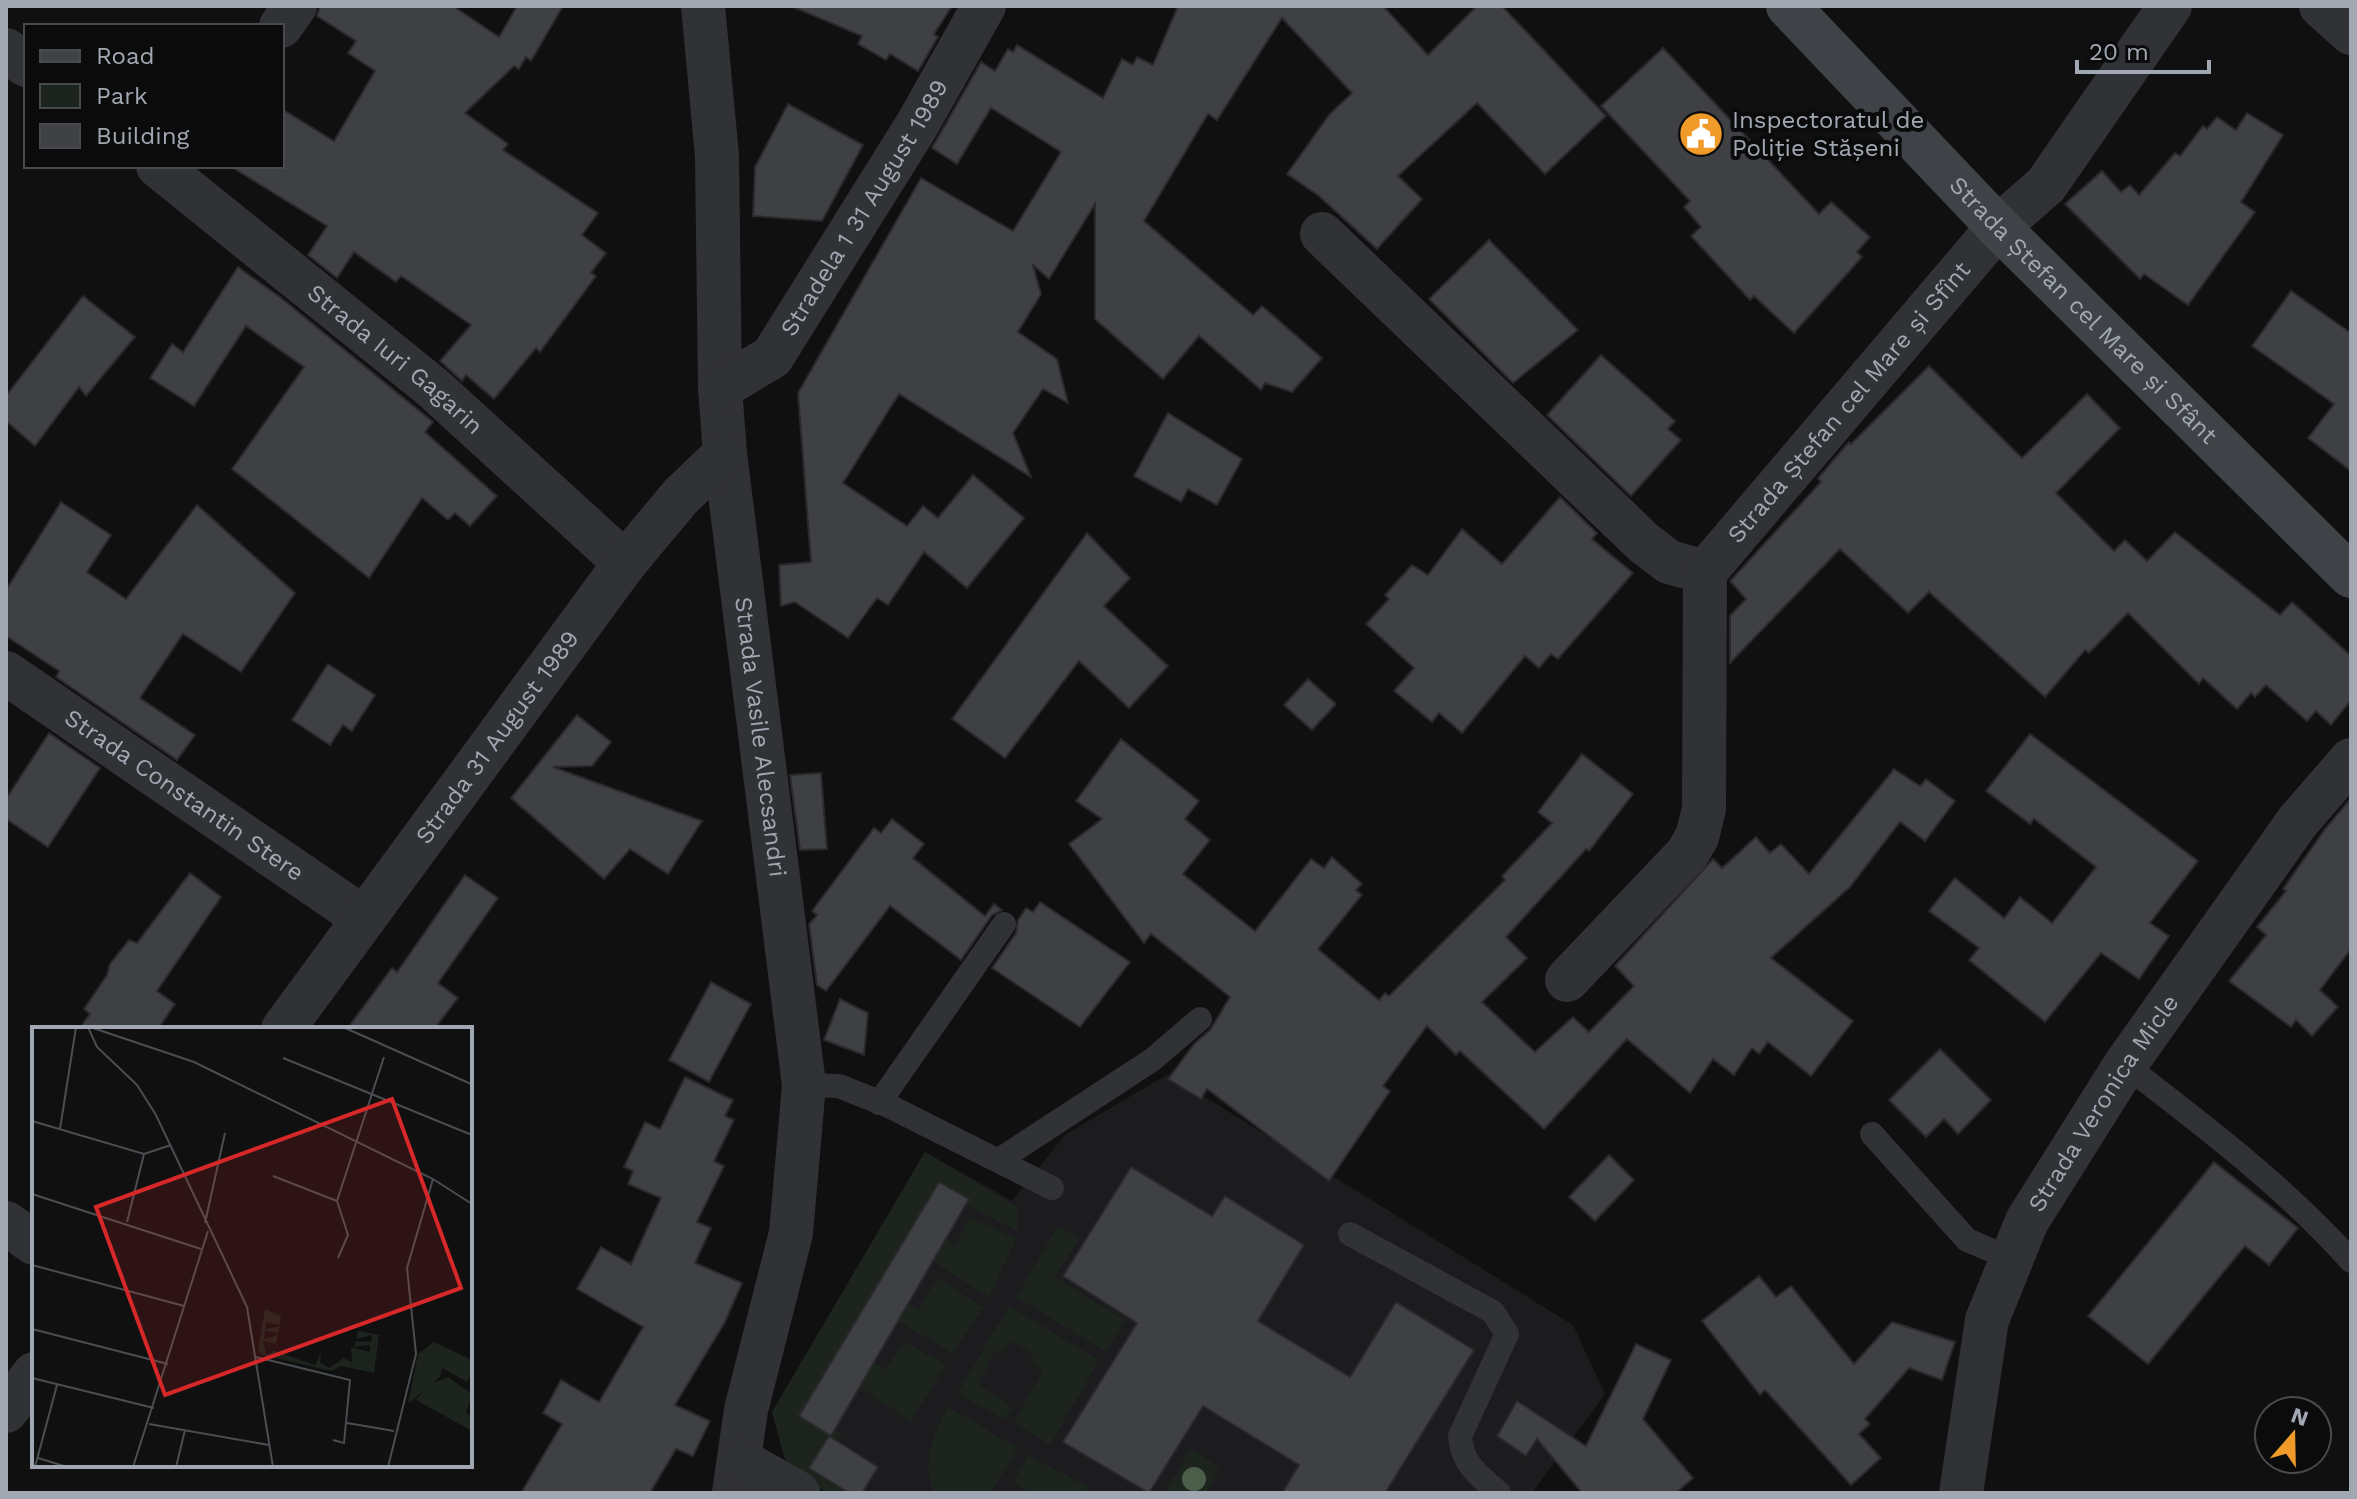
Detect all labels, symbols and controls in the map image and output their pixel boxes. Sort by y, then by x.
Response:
legend [24,24,284,168]
scale bar [2077,24,2209,74]
text: 20 m [2089,38,2149,66]
text: Road [96,42,155,70]
street label: Stradela 1 31 August 1989 [775,75,954,341]
text: Park [96,82,148,110]
place label: Inspectoratul de Poliție Stășeni [1732,106,1924,162]
public building icon: Inspectoratul de Poliție Stășeni [1677,110,1725,158]
text: Building [96,122,189,150]
street label: Strada Ștefan cel Mare și Sfânt [1944,171,2223,450]
street label: Strada Ștefan cel Mare și Sfînt [1722,256,1976,549]
street label: Strada Iuri Gagarin [302,278,488,440]
street label: Strada Vasile Alecsandri [729,595,792,879]
street label: Strada 31 August 1989 [410,625,585,849]
street label: Strada Constantin Stere [59,703,309,887]
street label: Strada Veronica Micle [2022,989,2184,1217]
inset map [32,1027,472,1467]
north arrow [2253,1395,2333,1475]
text: N [2288,1402,2312,1431]

